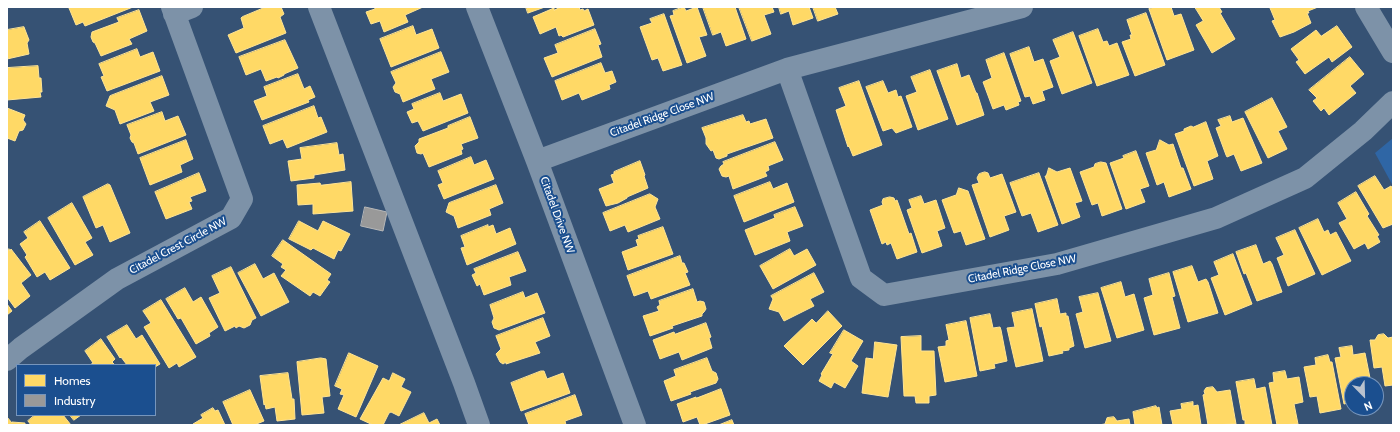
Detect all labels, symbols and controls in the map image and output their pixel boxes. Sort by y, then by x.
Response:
street label: Citadel Ridge Close NW [608,90,716,140]
street label: Citadel Drive NW [537,175,577,255]
street label: Citadel Crest Circle NW [127,215,229,277]
street label: Citadel Ridge Close NW [967,252,1077,286]
legend [16,364,156,416]
text: Homes [54,373,91,388]
north arrow [1344,376,1384,416]
text: Industry [54,393,95,408]
text: N [1362,398,1375,414]

